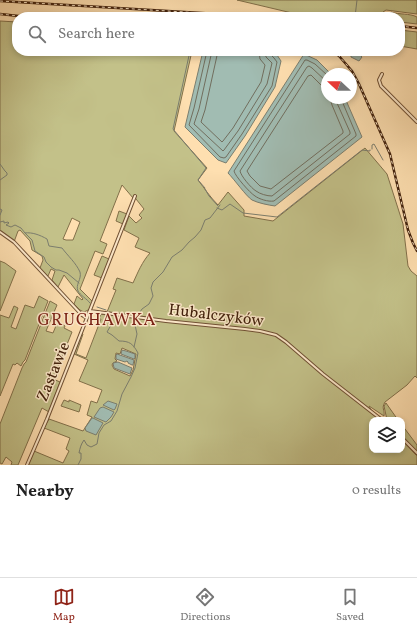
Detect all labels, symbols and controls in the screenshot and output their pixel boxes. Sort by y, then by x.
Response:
search box [12,12,405,56]
icon: search [26,23,48,45]
text: Search here [58,24,135,45]
north arrow [321,68,357,104]
street label: Hubalczyków [167,299,265,333]
district label: GRUCHAWKA [37,309,157,332]
street label: Zastawie [32,339,76,405]
map controls [369,417,405,453]
button: layers [369,417,405,453]
text: Nearby [16,480,74,503]
text: 0 results [352,482,401,500]
tab: Map [53,586,75,625]
tab: Directions [180,586,231,625]
tab: Saved [336,586,364,625]

